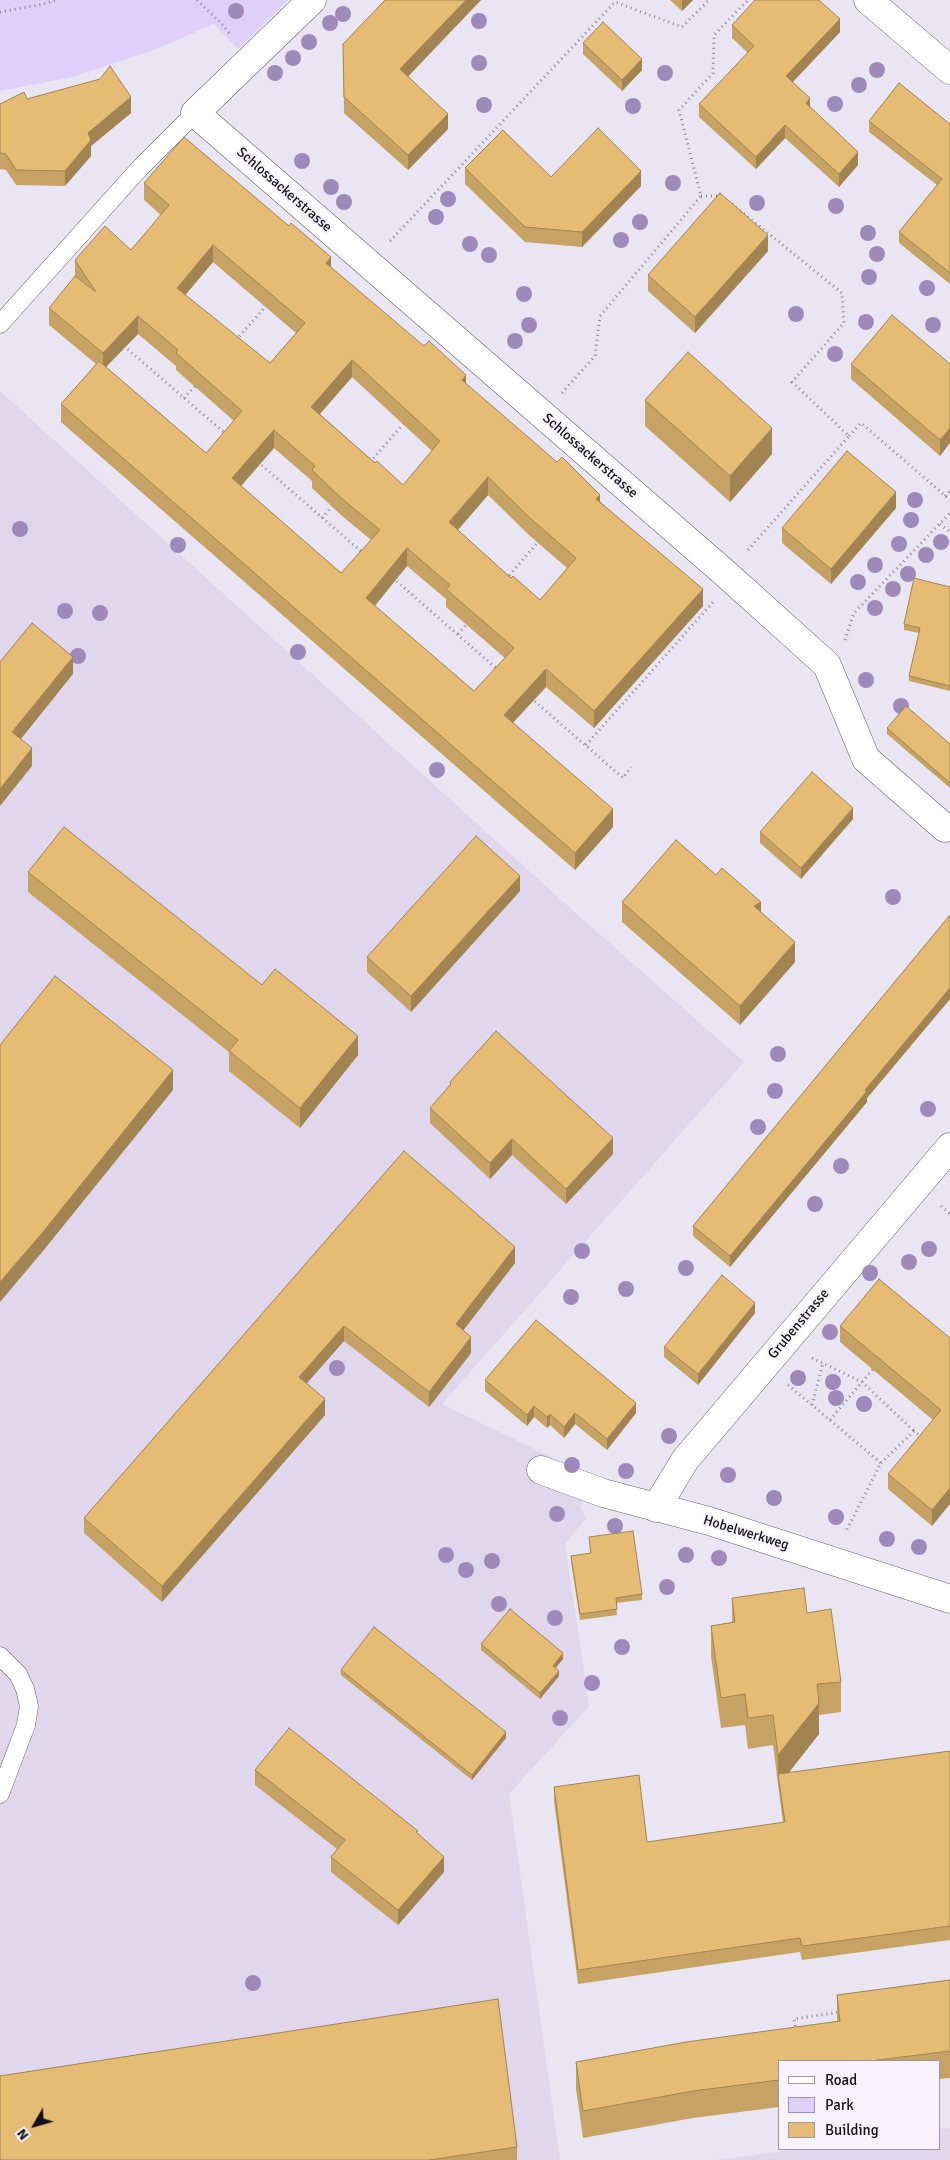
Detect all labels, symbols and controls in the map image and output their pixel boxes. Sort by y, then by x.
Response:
street label: Schlossackerstrasse [233,144,335,236]
street label: Schlossackerstrasse [539,410,641,502]
street label: Grubenstrasse [765,1286,833,1362]
street label: Hobelwerkweg [701,1512,791,1554]
legend [778,2060,940,2150]
text: Road [825,2071,857,2089]
text: Park [825,2096,854,2114]
north arrow [10,2100,60,2150]
text: Building [825,2121,879,2139]
text: N [13,2125,32,2144]

